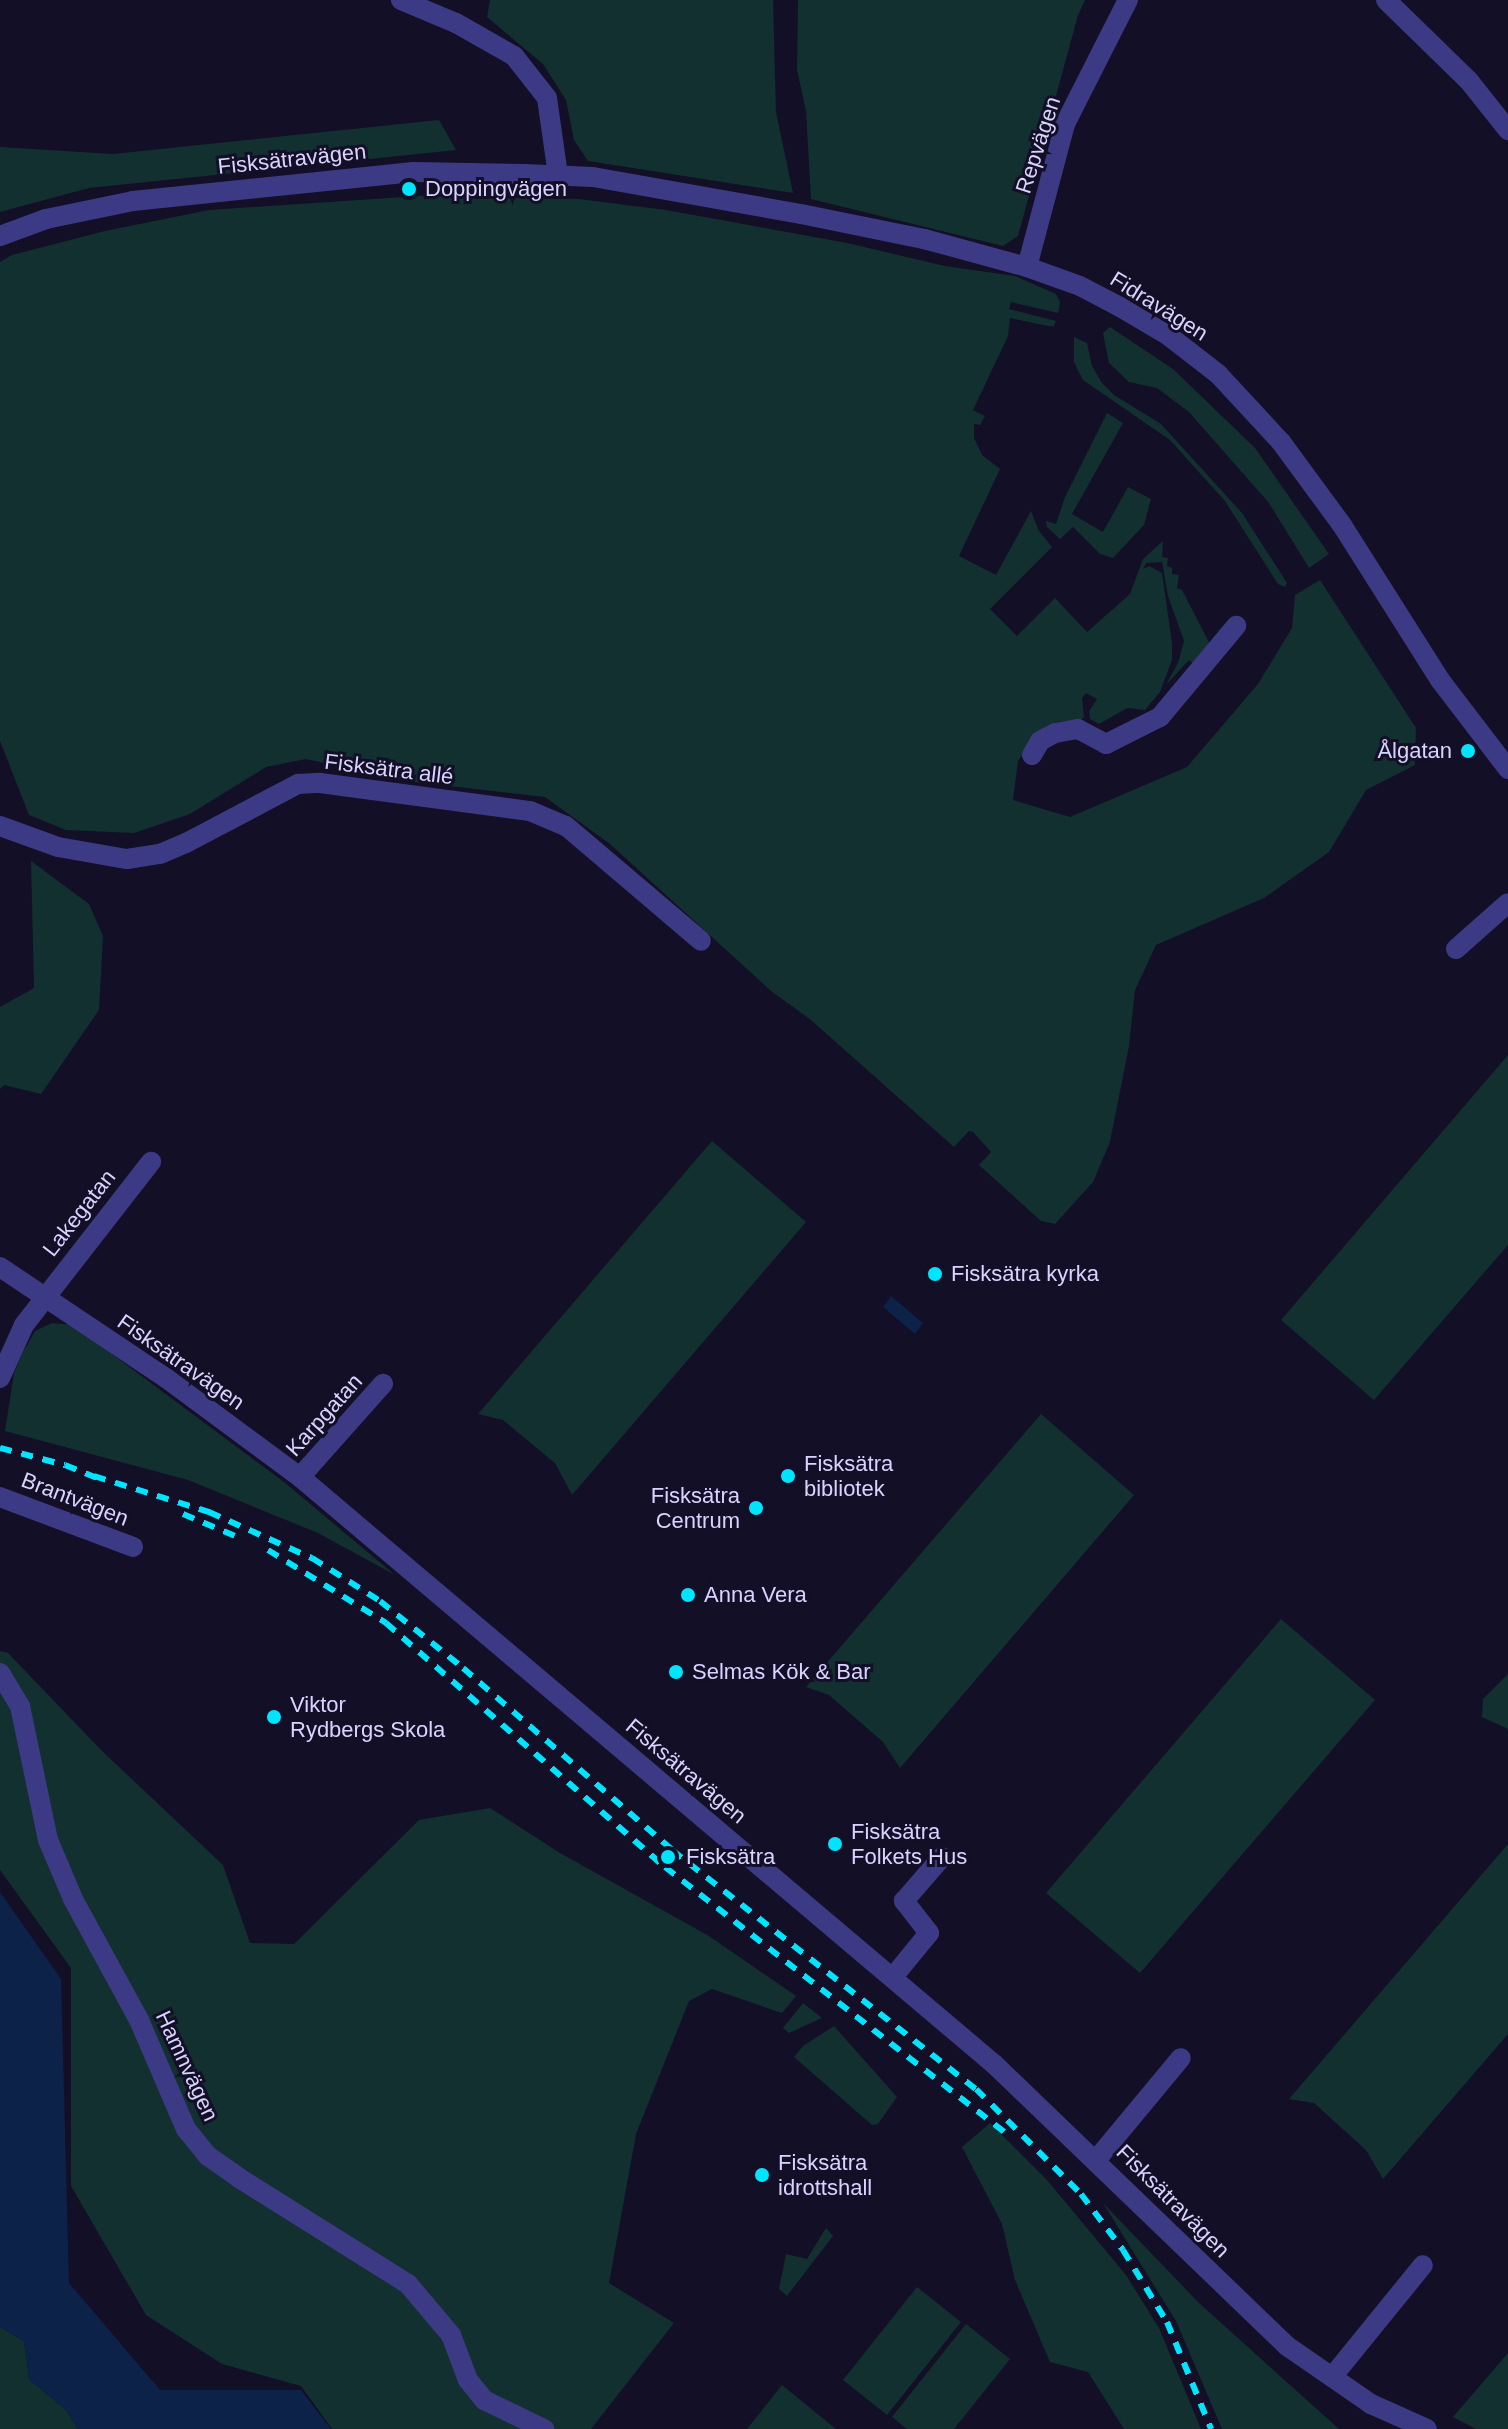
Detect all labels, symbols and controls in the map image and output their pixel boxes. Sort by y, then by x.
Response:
street label: Repvägen [1010,93,1066,197]
street label: Fisksätravägen [216,138,368,180]
place label: Doppingvägen [425,176,567,202]
marker: Doppingvägen [400,180,418,198]
street label: Fidravägen [1105,266,1213,346]
place label: Ålgatan [1377,738,1452,764]
marker: Ålgatan [1459,742,1477,760]
street label: Fisksätra allé [323,748,455,790]
street label: Lakegatan [37,1164,121,1262]
place label: Fisksätra kyrka [951,1261,1099,1287]
marker: Fisksätra kyrka [926,1265,944,1283]
street label: Fisksätravägen [112,1308,250,1416]
street label: Karpgatan [280,1368,368,1462]
place label: Fisksätra bibliotek [804,1450,893,1502]
street label: Brantvägen [18,1467,132,1531]
marker: Fisksätra bibliotek [779,1467,797,1485]
place label: Fisksätra Centrum [651,1482,740,1534]
marker: Fisksätra Centrum [747,1499,765,1517]
place label: Anna Vera [704,1582,807,1608]
marker: Anna Vera [679,1586,697,1604]
place label: Selmas Kök & Bar [692,1659,871,1685]
marker: Selmas Kök & Bar [667,1663,685,1681]
place label: Viktor Rydbergs Skola [290,1691,445,1742]
marker: Viktor Rydbergs Skola [265,1708,283,1726]
street label: Fisksätravägen [620,1713,752,1829]
place label: Fisksätra Folkets Hus [851,1818,967,1870]
marker: Fisksätra Folkets Hus [826,1835,844,1853]
place label: Fisksätra [686,1844,775,1870]
marker: Fisksätra [657,1846,679,1868]
street label: Hamnvägen [150,2007,224,2125]
street label: Fisksätravägen [1111,2139,1235,2263]
place label: Fisksätra idrottshall [778,2149,872,2200]
marker: Fisksätra idrottshall [753,2166,771,2184]

